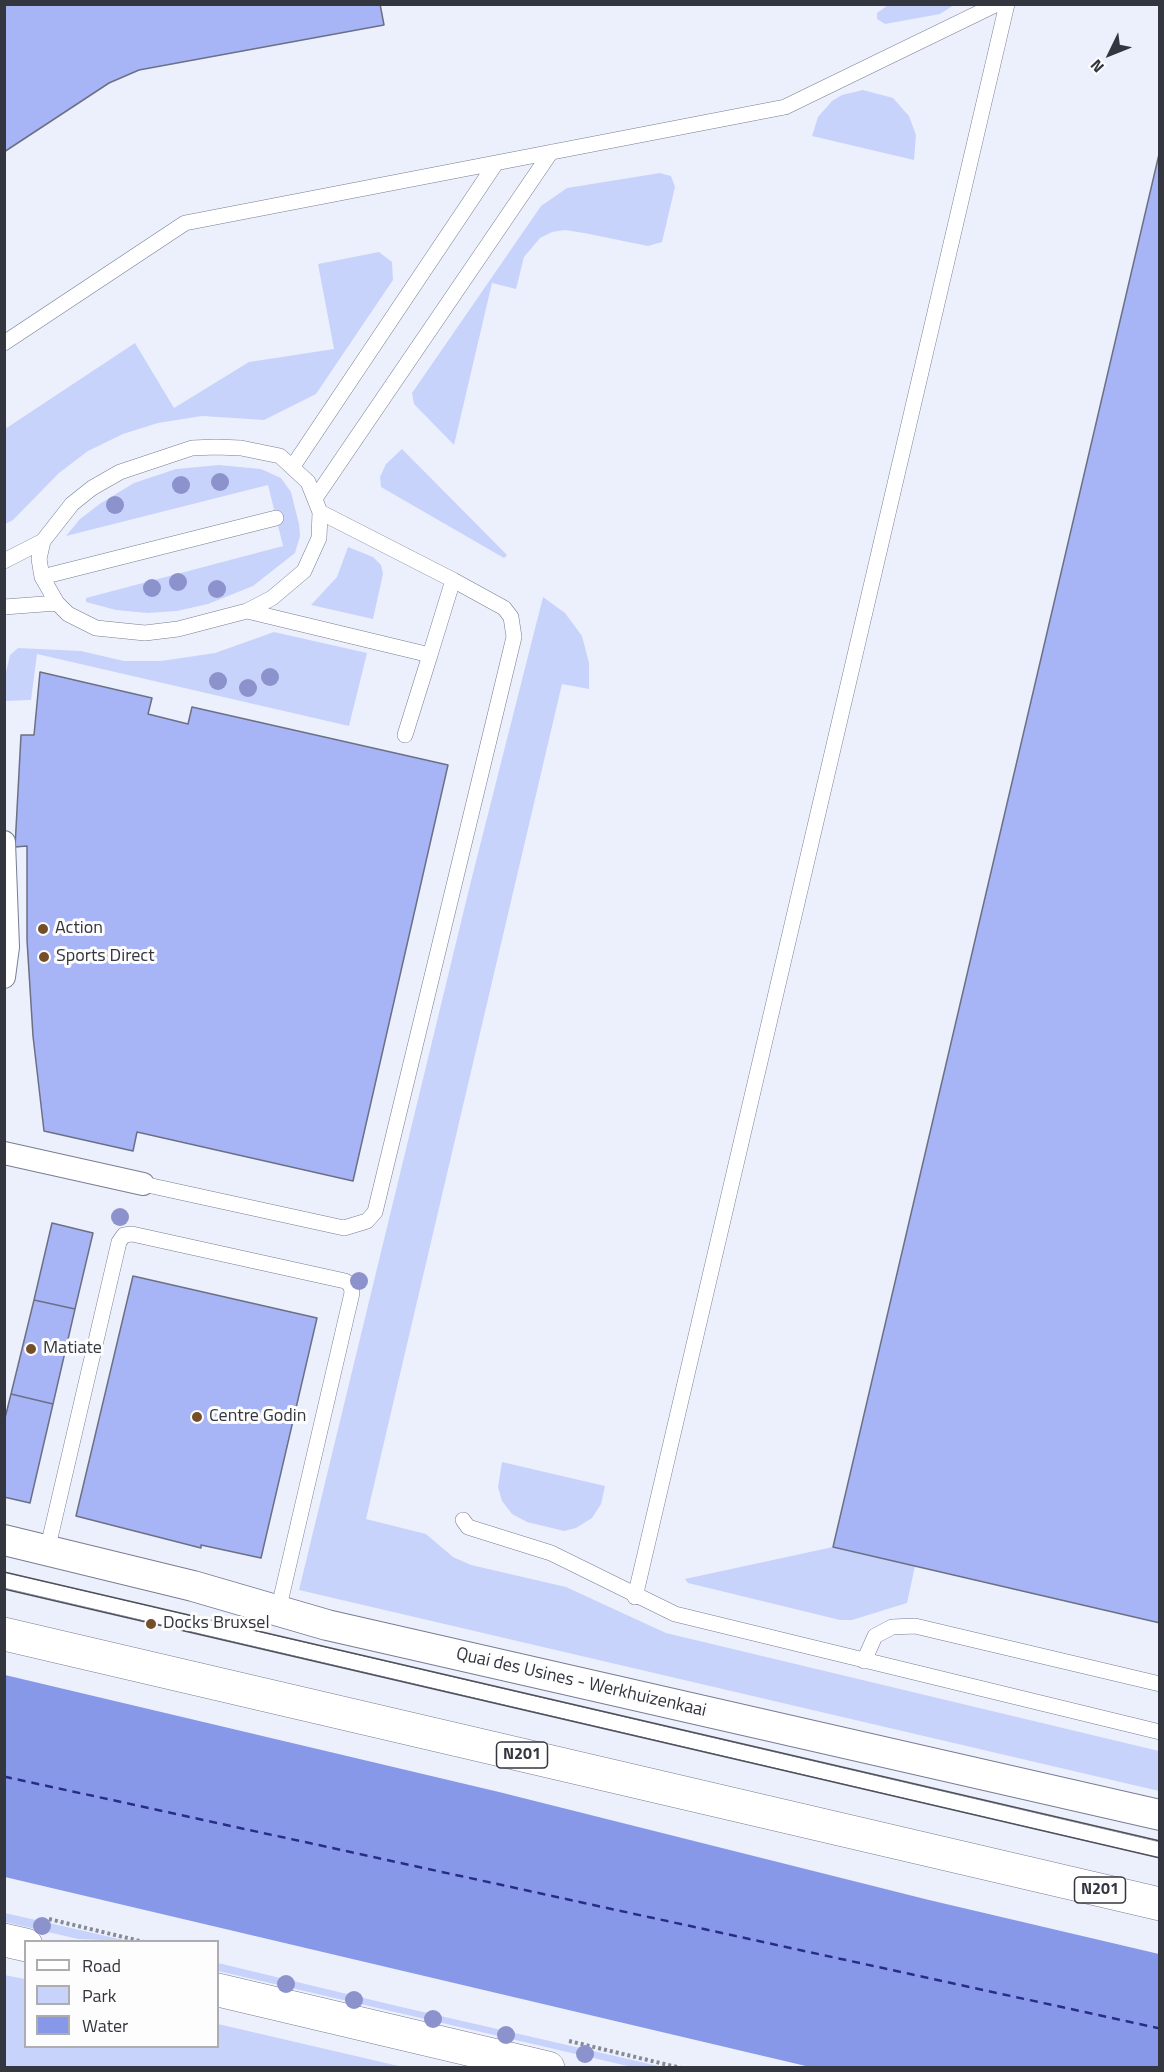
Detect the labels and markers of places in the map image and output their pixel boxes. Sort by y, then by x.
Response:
place label: Action [55,918,103,940]
marker: Action [36,922,50,936]
place label: Sports Direct [56,946,154,968]
marker: Sports Direct [37,950,51,964]
place label: Matiate [43,1338,102,1360]
marker: Matiate [24,1342,38,1356]
place label: Centre Godin [209,1406,306,1428]
marker: Centre Godin [190,1410,204,1424]
place label: Docks Bruxsel [163,1613,270,1635]
marker: Docks Bruxsel [144,1617,158,1631]

